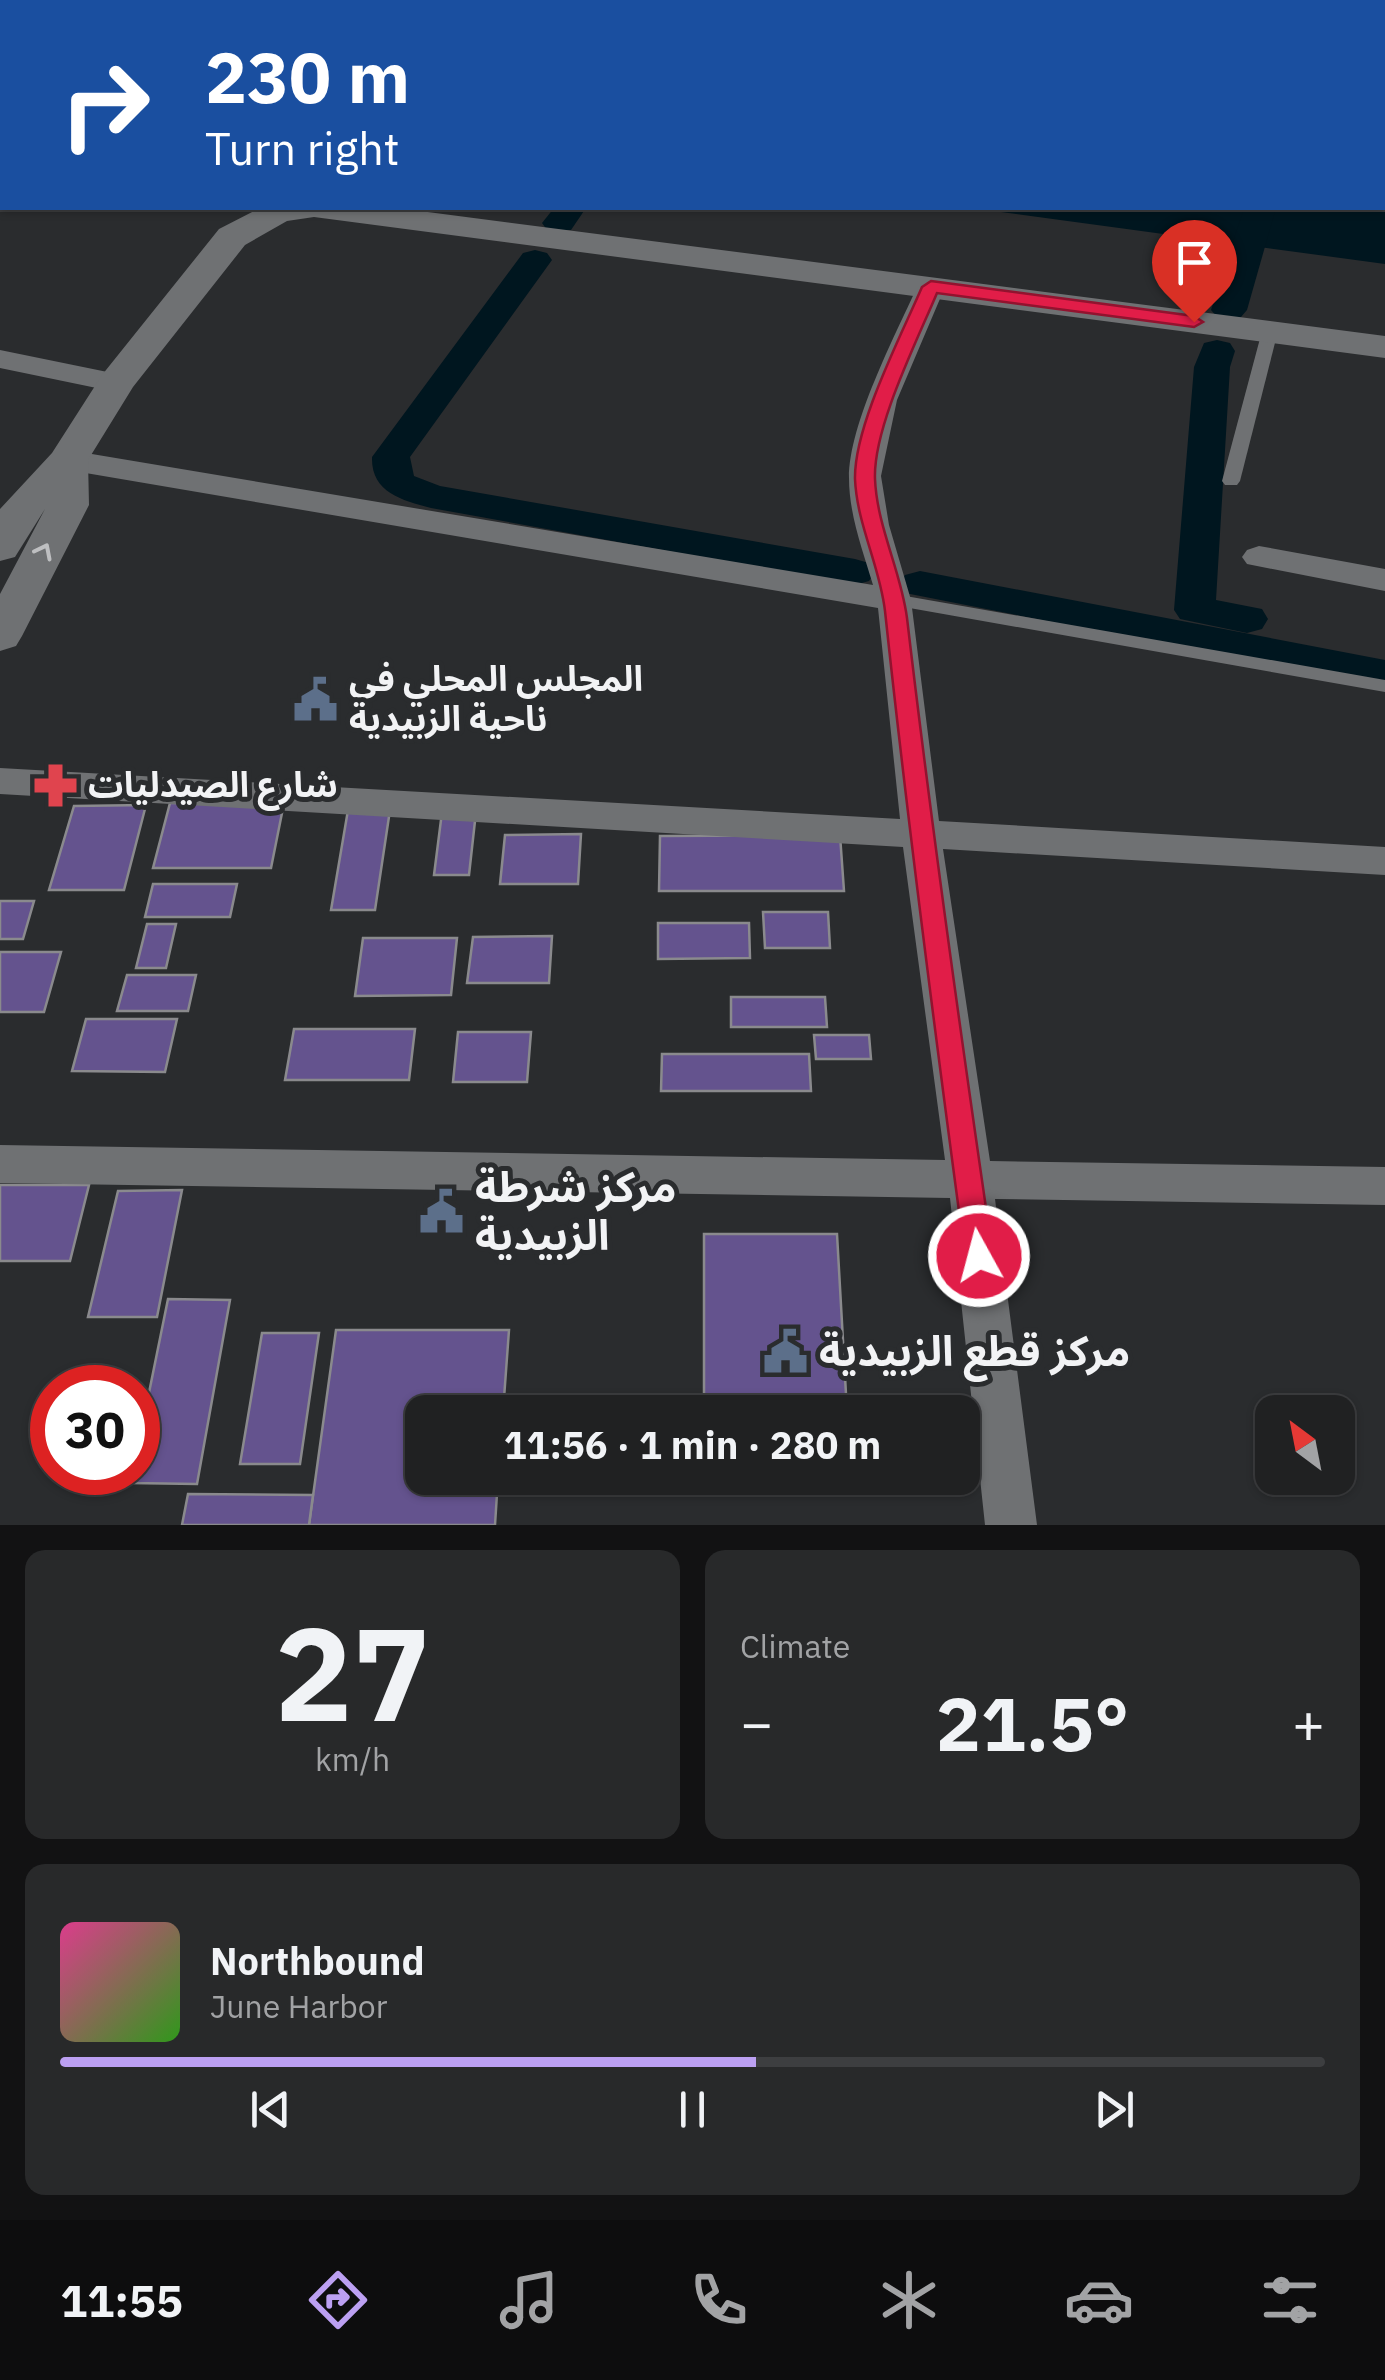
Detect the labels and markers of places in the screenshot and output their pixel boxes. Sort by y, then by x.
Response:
pin [1152,220,1237,323]
place label: المجلس المحلي في ناحية الزبيدية [349,655,643,741]
public building icon: المجلس المحلي في ناحية الزبيدية [292,675,340,723]
pharmacy icon: شارع الصيدليات [31,761,79,809]
place label: شارع الصيدليات [88,761,338,811]
place label: مركز شرطة الزبيدية [475,1159,676,1262]
public building icon: مركز شرطة الزبيدية [418,1187,466,1235]
place label: مركز قطع الزبيدية [819,1323,1130,1382]
public building icon: مركز قطع الزبيدية [762,1327,810,1375]

